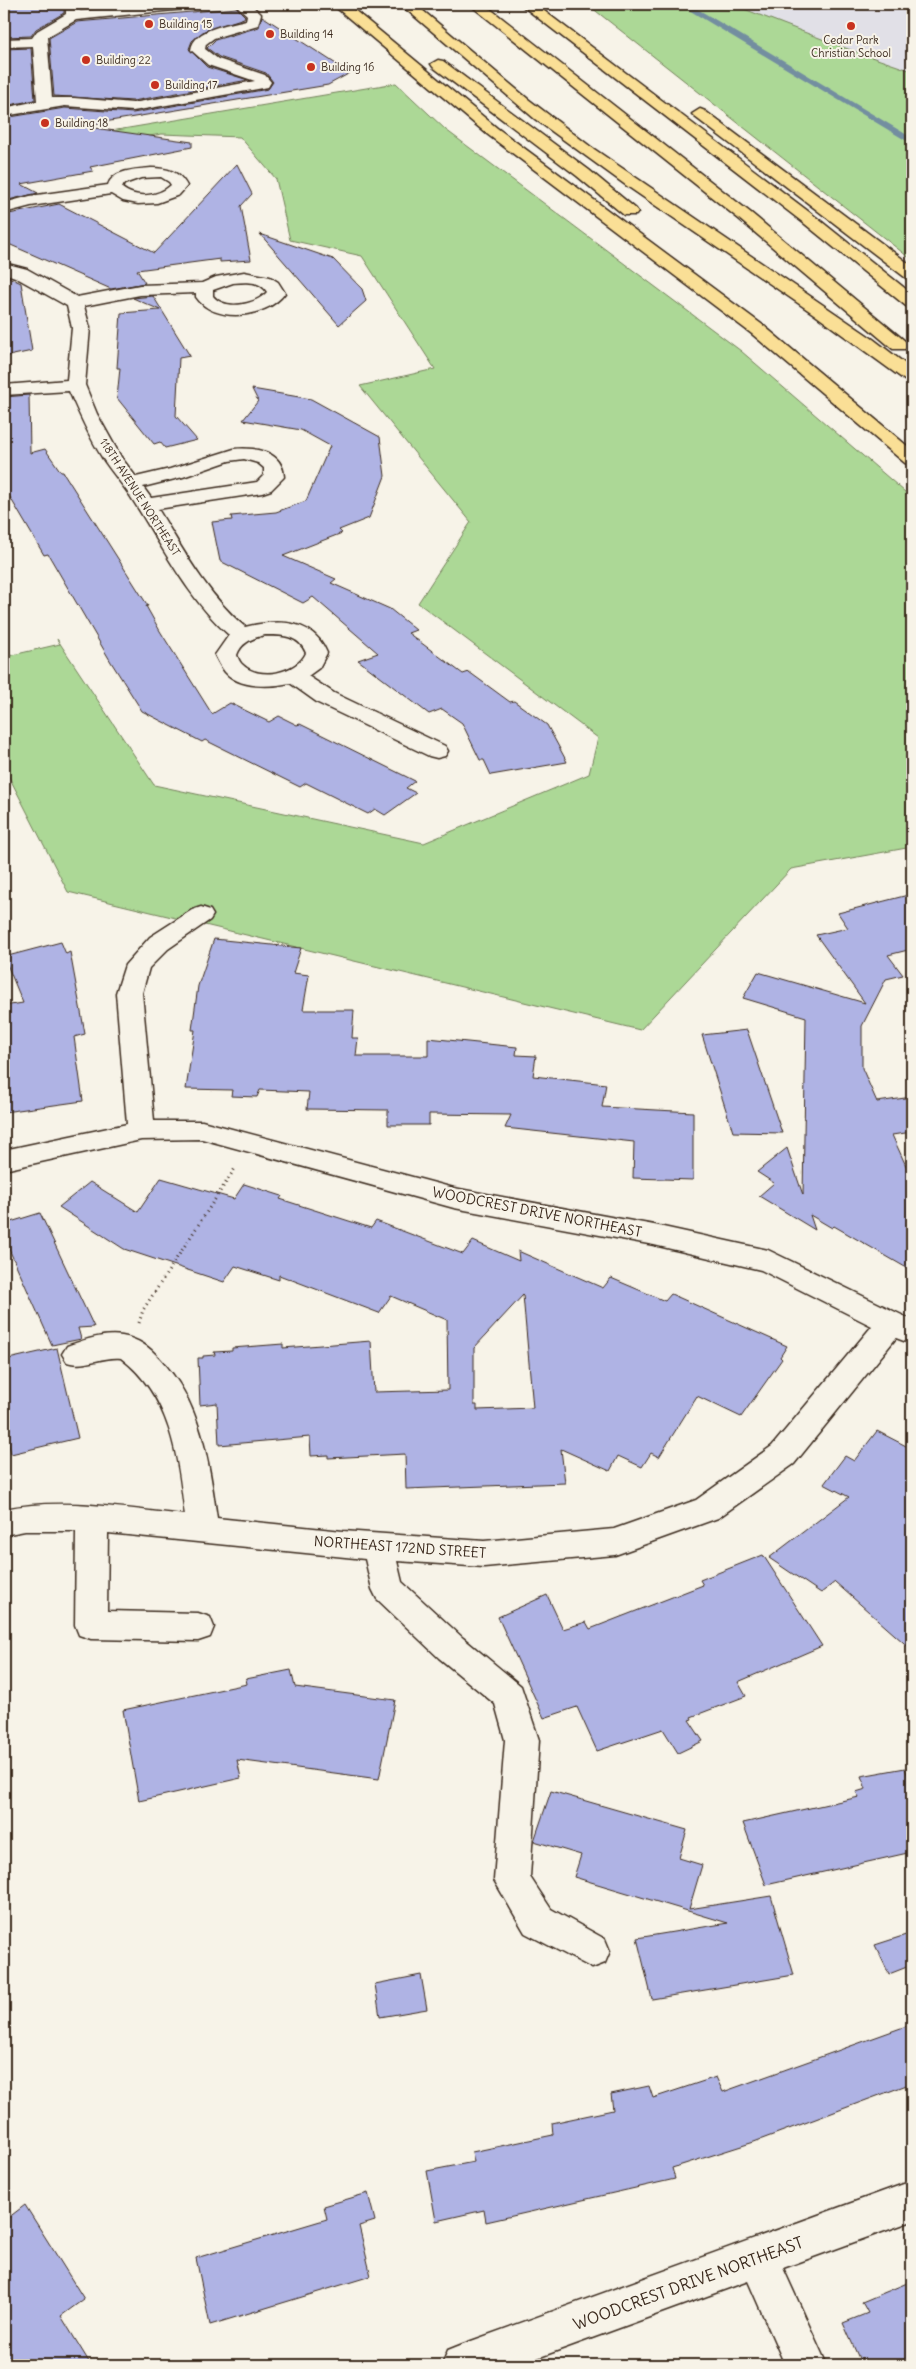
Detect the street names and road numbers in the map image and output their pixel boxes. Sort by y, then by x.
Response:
street label: 118TH AVENUE NORTHEAST [97,436,183,559]
street label: WOODCREST DRIVE NORTHEAST [431,1183,643,1241]
street label: NORTHEAST 172ND STREET [313,1532,487,1562]
street label: WOODCREST DRIVE NORTHEAST [570,2232,806,2334]

